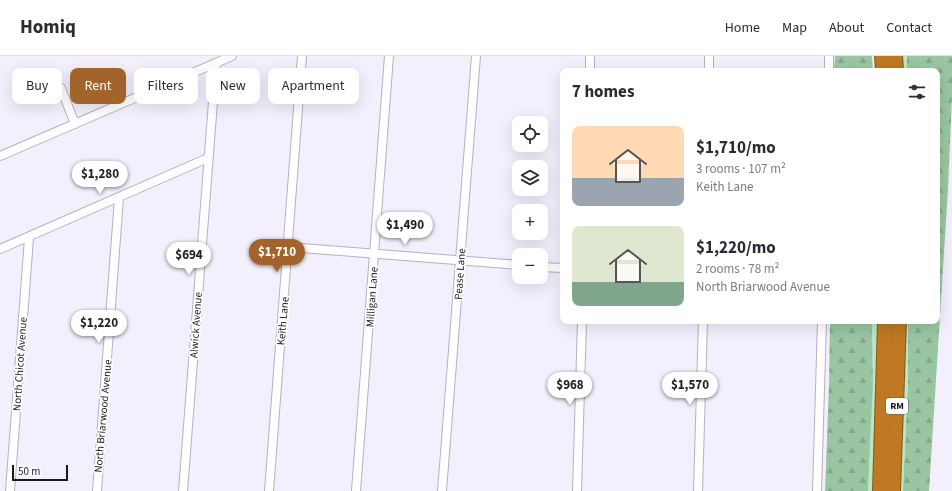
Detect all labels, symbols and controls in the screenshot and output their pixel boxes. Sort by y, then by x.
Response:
text: Homiq [20,14,76,41]
text: Home [725,18,760,38]
text: Map [782,18,807,38]
text: About [829,18,864,38]
text: Contact [886,18,932,38]
chip: Buy [12,68,62,104]
chip: Rent [70,68,126,104]
chip: Filters [134,68,198,104]
chip: New [206,68,260,104]
chip: Apartment [268,68,359,104]
text: 7 homes [572,80,634,104]
icon: filters [906,81,928,103]
map controls [512,116,548,284]
button: locate [512,116,548,152]
text: $1,710/mo [696,136,776,160]
icon: home [604,142,652,190]
button: layers [512,160,548,196]
text: 3 rooms · 107 m² [696,160,786,178]
pin: $1,280 [67,161,133,195]
text: $1,280 [81,165,119,183]
text: Keith Lane [696,178,754,196]
button: + [512,204,548,240]
pin: $1,490 [372,212,438,246]
text: $1,490 [386,216,424,234]
text: $1,220/mo [696,236,776,260]
pin: $1,710 [244,239,310,273]
pin: $694 [165,242,213,276]
icon: home [604,242,652,290]
text: $1,710 [258,243,296,261]
text: $694 [175,246,203,264]
street label: Pease Lane [451,247,469,300]
button: − [512,248,548,284]
text: 2 rooms · 78 m² [696,260,779,278]
street label: Milligan Lane [362,266,382,328]
text: North Briarwood Avenue [696,278,830,296]
street label: Alwick Avenue [186,291,206,358]
street label: Keith Lane [273,296,293,346]
pin: $1,220 [66,310,132,344]
text: $1,220 [80,314,118,332]
street label: North Chicot Avenue [9,316,31,411]
street label: North Briarwood Avenue [91,358,115,473]
pin: $968 [546,372,594,406]
pin: $1,570 [657,372,723,406]
text: $968 [556,376,584,394]
text: $1,570 [671,376,709,394]
road number: RM [886,398,908,414]
scale bar [12,463,68,482]
text: 50 m [18,464,40,479]

